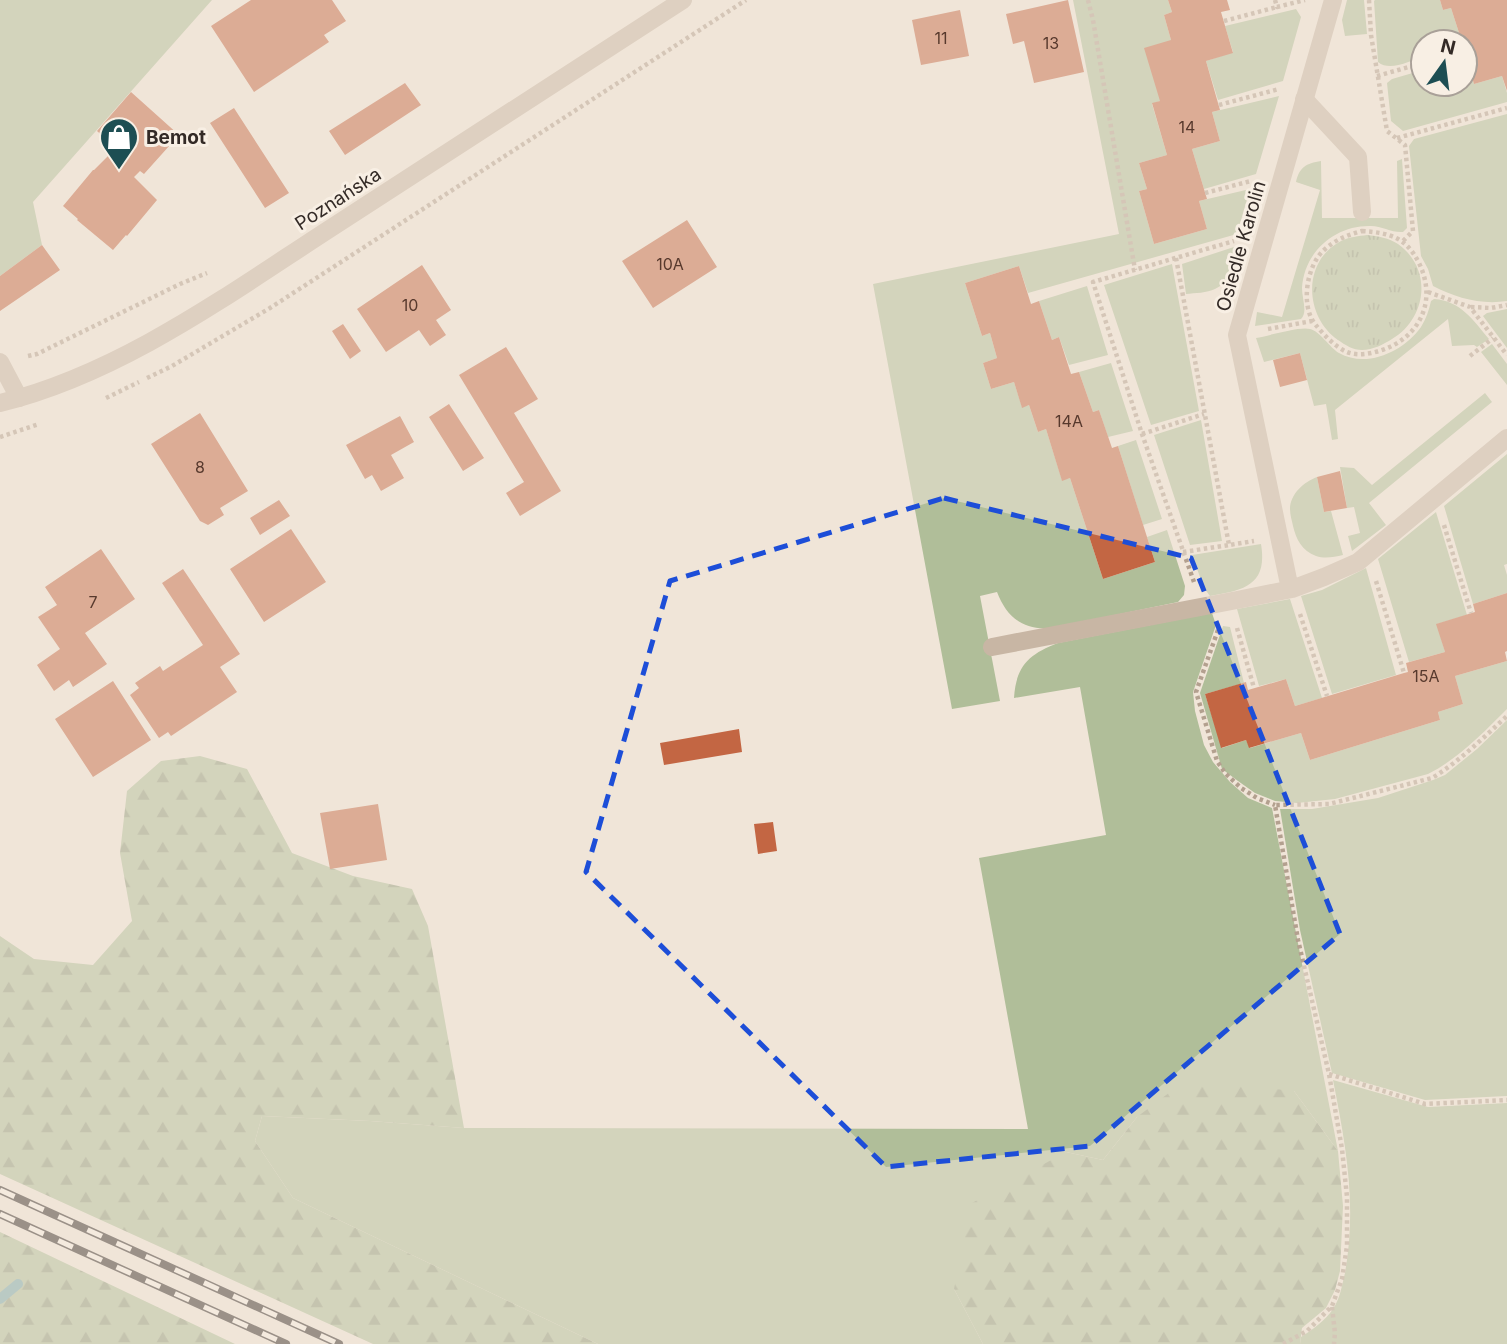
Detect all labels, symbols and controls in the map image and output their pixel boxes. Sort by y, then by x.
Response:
house number: 11 [934,28,948,48]
north arrow [1409,28,1479,98]
house number: 13 [1043,33,1059,53]
text: N [1438,34,1458,60]
shop icon: Bemot [98,116,140,171]
house number: 14 [1179,117,1195,137]
place label: Bemot [146,126,206,149]
street label: Poznańska [291,163,385,235]
street label: Osiedle Karolin [1211,178,1271,314]
house number: 10A [656,254,684,274]
house number: 10 [402,295,418,315]
house number: 14A [1055,411,1083,431]
house number: 8 [195,457,205,477]
house number: 7 [88,592,98,612]
house number: 15A [1412,666,1440,686]

